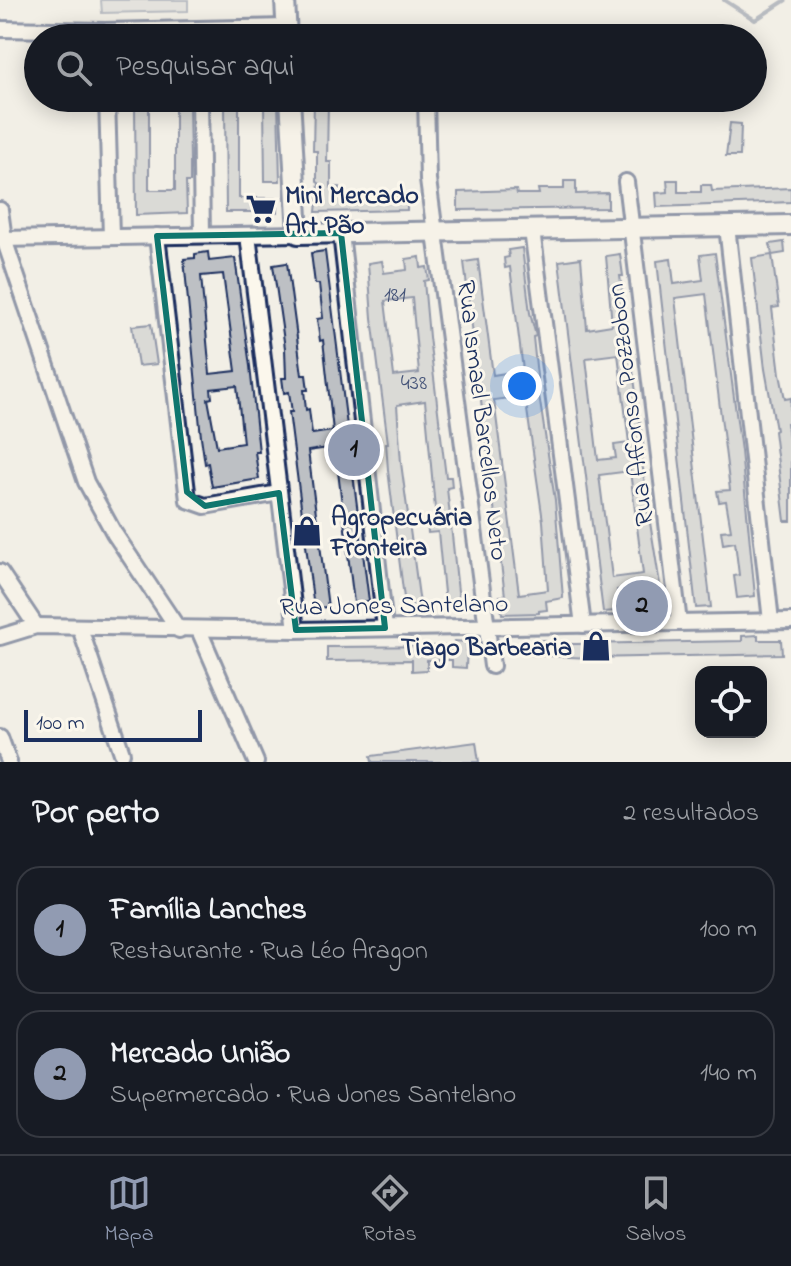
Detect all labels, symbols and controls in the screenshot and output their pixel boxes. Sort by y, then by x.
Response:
search box [24,24,767,112]
icon: search [52,46,96,90]
text: Pesquisar aqui [116,46,295,90]
place label: Mini Mercado Art Pão [285,178,419,246]
supermarket icon: Mini Mercado Art Pão [244,192,278,226]
street label: Rua Ismael Barcellos Neto [445,278,517,563]
house number: 181 [384,280,406,312]
street label: Rua Affonso Pozzobon [598,281,666,528]
your location [502,366,542,406]
house number: 438 [401,368,427,400]
pin: 1 [328,420,380,480]
place label: Agropecuária Fronteira [329,500,472,568]
shop icon: Agropecuária Fronteira [290,514,324,548]
pin: 2 [616,576,668,636]
street label: Rua Jones Santelano [279,586,509,628]
shop icon: Tiago Barbearia [579,629,613,663]
place label: Tiago Barbearia [401,630,572,669]
map controls [695,666,767,738]
button: locate [695,666,767,738]
scale bar [24,706,202,742]
text: 100 m [36,708,85,740]
text: Por perto [32,789,160,839]
text: 2 resultados [623,795,759,833]
text: Família Lanches [110,889,307,933]
text: 1 [56,911,64,949]
text: 100 m [700,911,757,949]
text: Restaurante · Rua Léo Aragon [110,933,428,971]
text: Mercado União [110,1033,290,1077]
text: 2 [54,1055,66,1093]
text: 140 m [700,1055,757,1093]
text: Supermercado · Rua Jones Santelano [110,1077,516,1115]
tab: Mapa [104,1171,154,1251]
tab: Rotas [363,1171,417,1251]
tab: Salvos [626,1171,686,1251]

